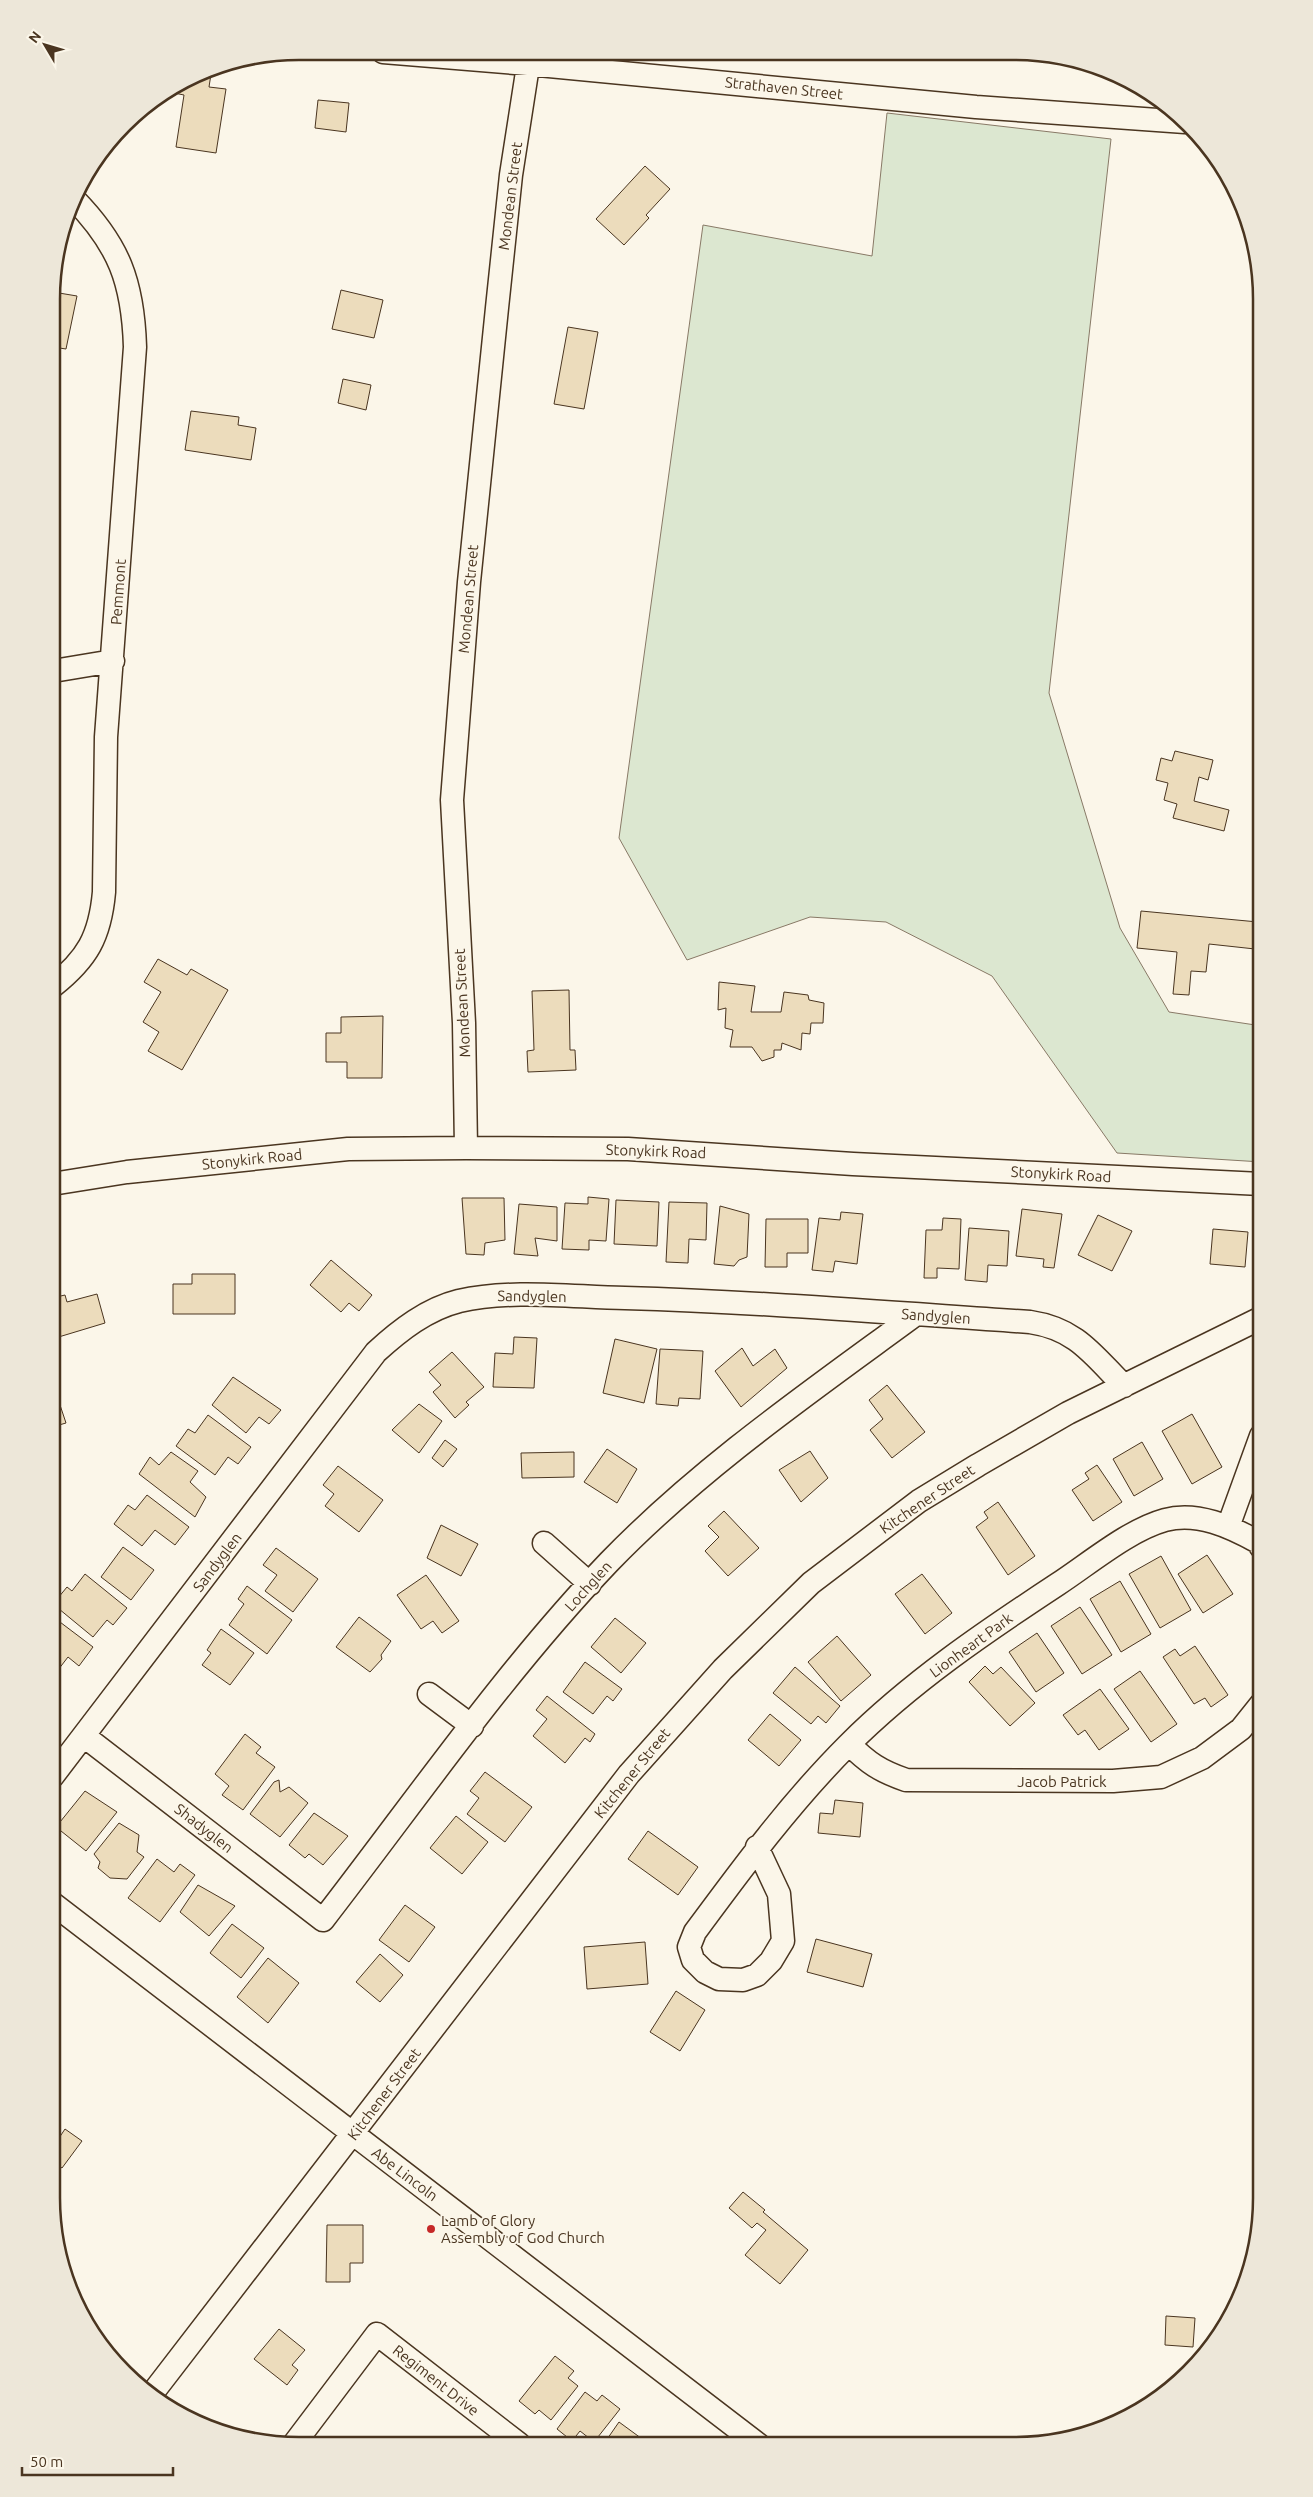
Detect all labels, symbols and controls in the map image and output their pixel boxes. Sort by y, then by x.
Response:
north arrow [20,20,70,70]
text: N [25,28,44,46]
street label: Strathaven Street [724,73,844,103]
street label: Mondean Street [495,141,525,251]
street label: Mondean Street [455,544,481,654]
street label: Pemmont [107,558,129,626]
street label: Mondean Street [451,948,473,1058]
street label: Stonykirk Road [605,1141,707,1161]
street label: Stonykirk Road [201,1145,303,1173]
street label: Stonykirk Road [1010,1163,1112,1185]
street label: Sandyglen [497,1287,567,1305]
street label: Sandyglen [901,1305,971,1327]
street label: Kitchener Street [876,1461,978,1537]
street label: Sandyglen [189,1529,245,1595]
street label: Lochglen [561,1558,615,1614]
street label: Lionheart Park [926,1609,1016,1681]
street label: Kitchener Street [591,1725,673,1821]
street label: Jacob Patrick [1017,1773,1107,1790]
street label: Shadyglen [171,1800,237,1856]
street label: Kitchener Street [344,2045,424,2143]
street label: Abe Lincoln [369,2144,441,2204]
place label: Lamb of Glory Assembly of God Church [441,2212,605,2246]
marker: Lamb of Glory Assembly of God Church [425,2223,437,2235]
street label: Regiment Drive [390,2341,482,2419]
scale bar [22,2444,174,2476]
text: 50 m [30,2453,63,2470]

